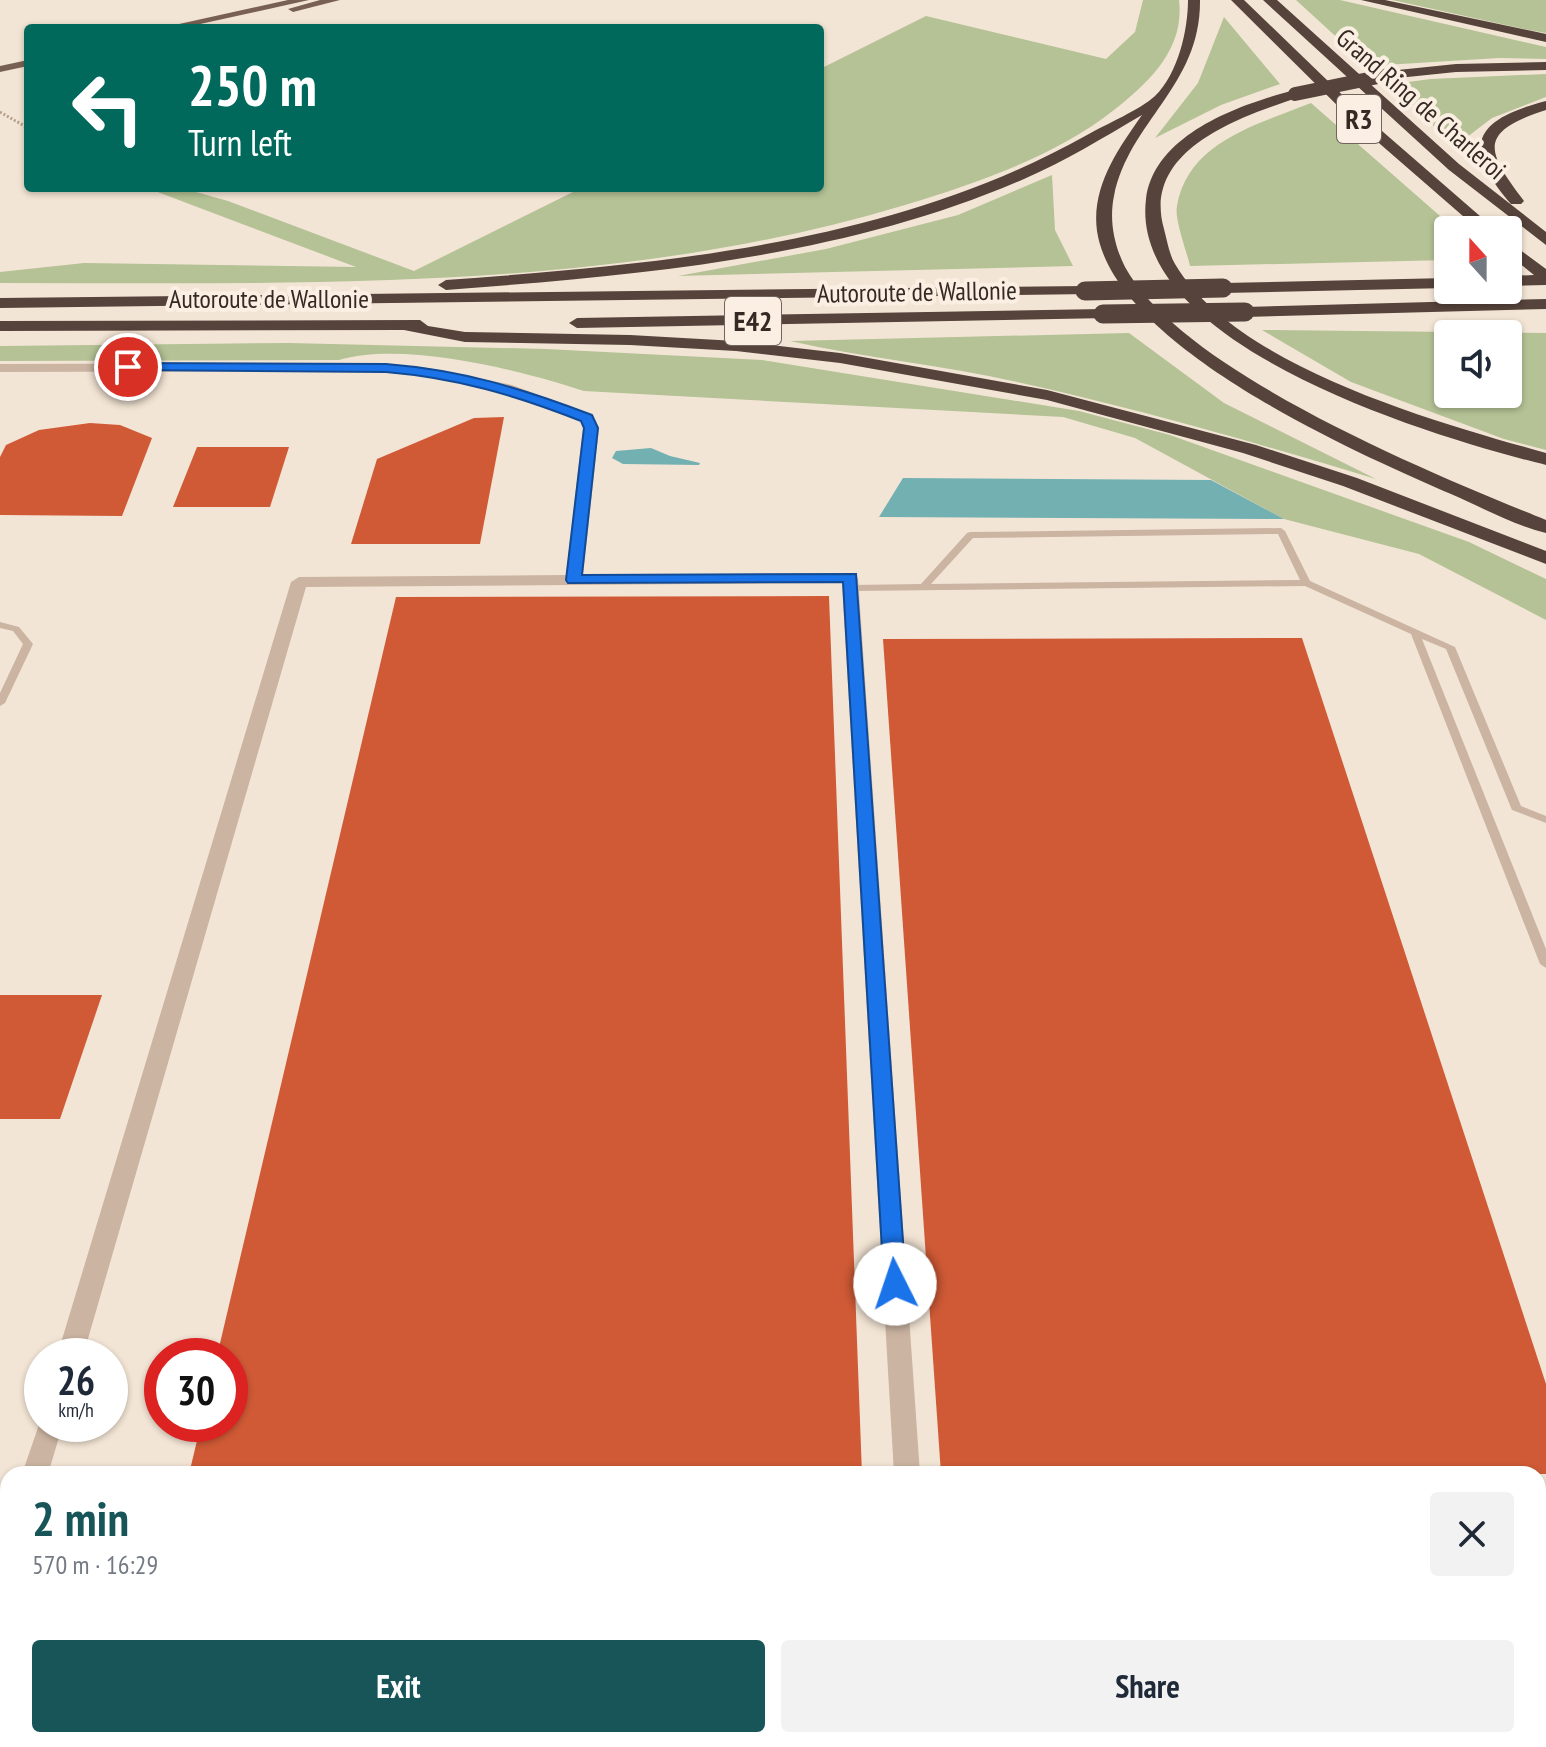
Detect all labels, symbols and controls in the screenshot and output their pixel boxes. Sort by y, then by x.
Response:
street label: Grand Ring de Charleroi [1330,21,1513,186]
text: 250 m [188,49,317,121]
icon: left [56,56,160,160]
road number: R3 [1337,95,1381,143]
text: Turn left [188,119,292,166]
north arrow [1434,216,1522,304]
map controls [1434,216,1522,408]
street label: Autoroute de Wallonie [817,273,1017,310]
street label: Autoroute de Wallonie [169,282,369,315]
road number: E42 [725,297,781,345]
button: sound [1434,320,1522,408]
pin [94,333,162,401]
icon: arrive [106,345,150,389]
position arrow [853,1242,937,1326]
speed limit sign: 30 [144,1338,248,1442]
text: 26 [57,1354,95,1406]
text: km/h [58,1397,94,1423]
text: 2 min [32,1487,129,1549]
button: close [1430,1492,1514,1576]
text: 570 m · 16:29 [32,1548,158,1581]
button: Exit [32,1640,765,1732]
button: Share [781,1640,1514,1732]

